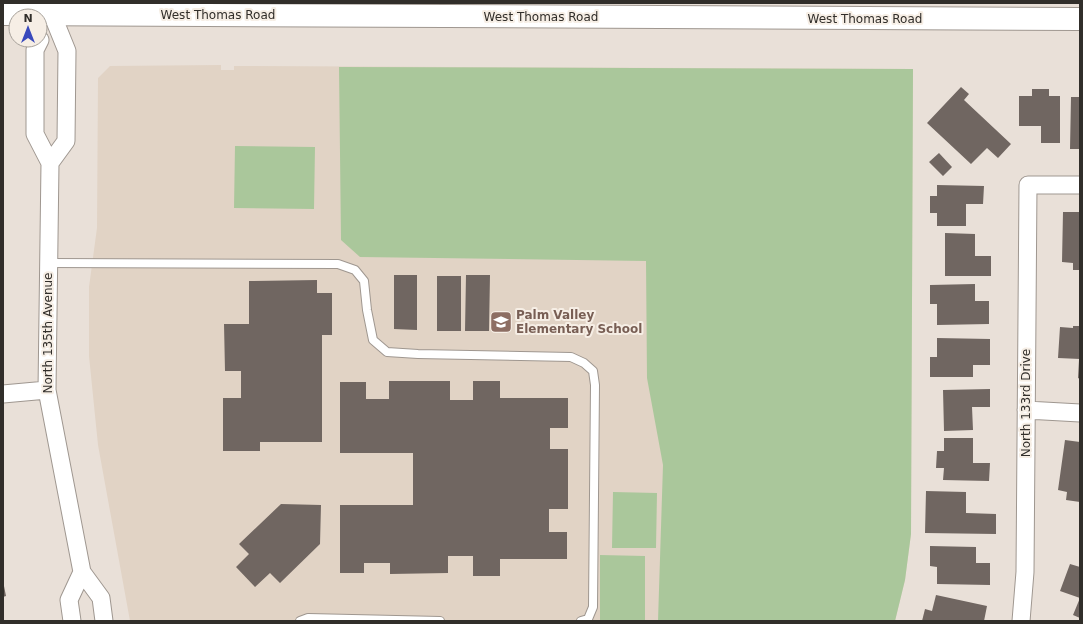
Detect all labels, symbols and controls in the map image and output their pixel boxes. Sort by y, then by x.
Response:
north arrow [8,8,48,48]
street label: West Thomas Road [161,8,275,22]
street label: West Thomas Road [484,10,598,24]
text: N [23,12,33,25]
street label: West Thomas Road [808,12,922,26]
street label: North 135th Avenue [41,273,55,394]
place label: Palm Valley Elementary School [516,308,642,336]
school or university icon: Palm Valley Elementary School [488,309,514,335]
street label: North 133rd Drive [1019,349,1033,457]

